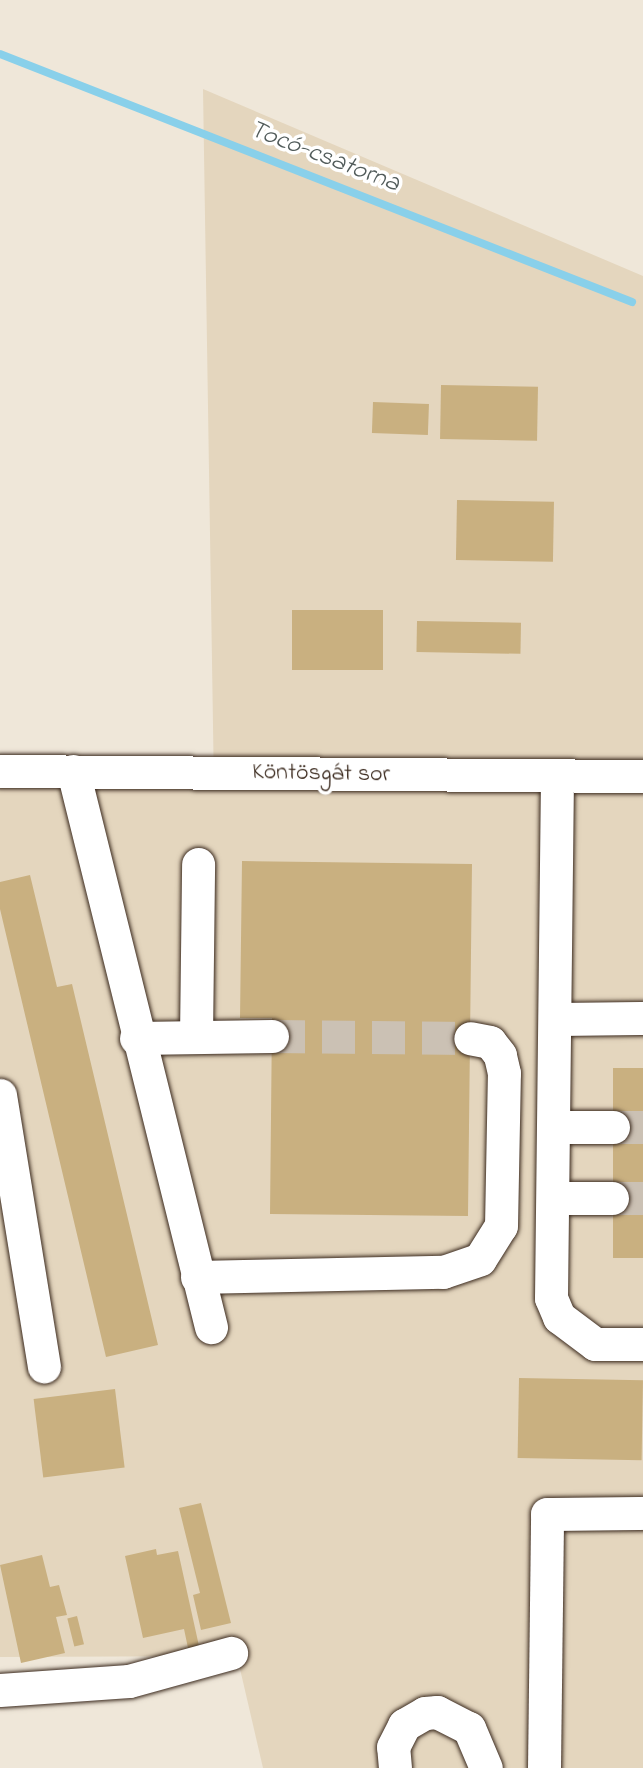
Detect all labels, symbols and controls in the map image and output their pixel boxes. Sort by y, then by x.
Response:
water label: Tocó-csatorna [245,115,403,201]
street label: Köntösgát sor [252,758,390,790]

